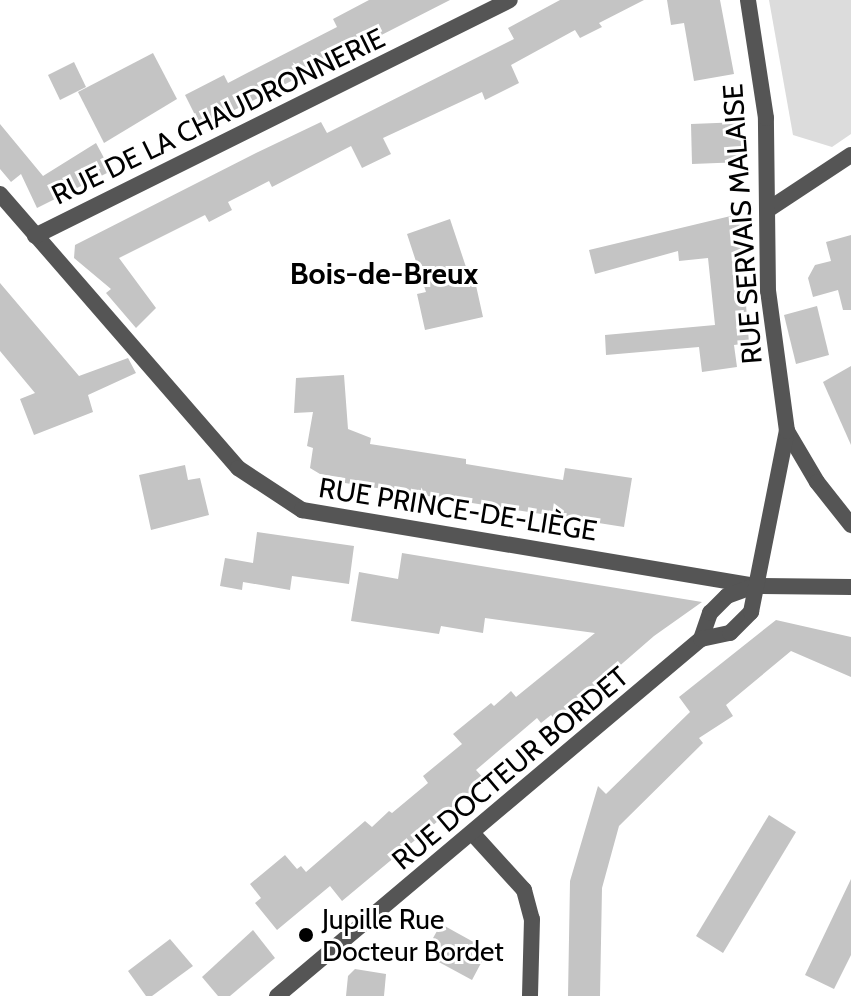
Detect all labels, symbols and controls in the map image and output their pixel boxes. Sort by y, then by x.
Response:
street label: RUE DE LA CHAUDRONNERIE [46,21,390,211]
street label: RUE SERVAIS MALAISE [715,83,769,365]
district label: Bois-de-Breux [290,256,478,292]
street label: RUE PRINCE-DE-LIÈGE [317,470,599,548]
street label: RUE DOCTEUR BORDET [385,659,635,877]
place label: Jupille Rue Docteur Bordet [322,902,504,968]
marker: Jupille Rue Docteur Bordet [297,926,315,944]

